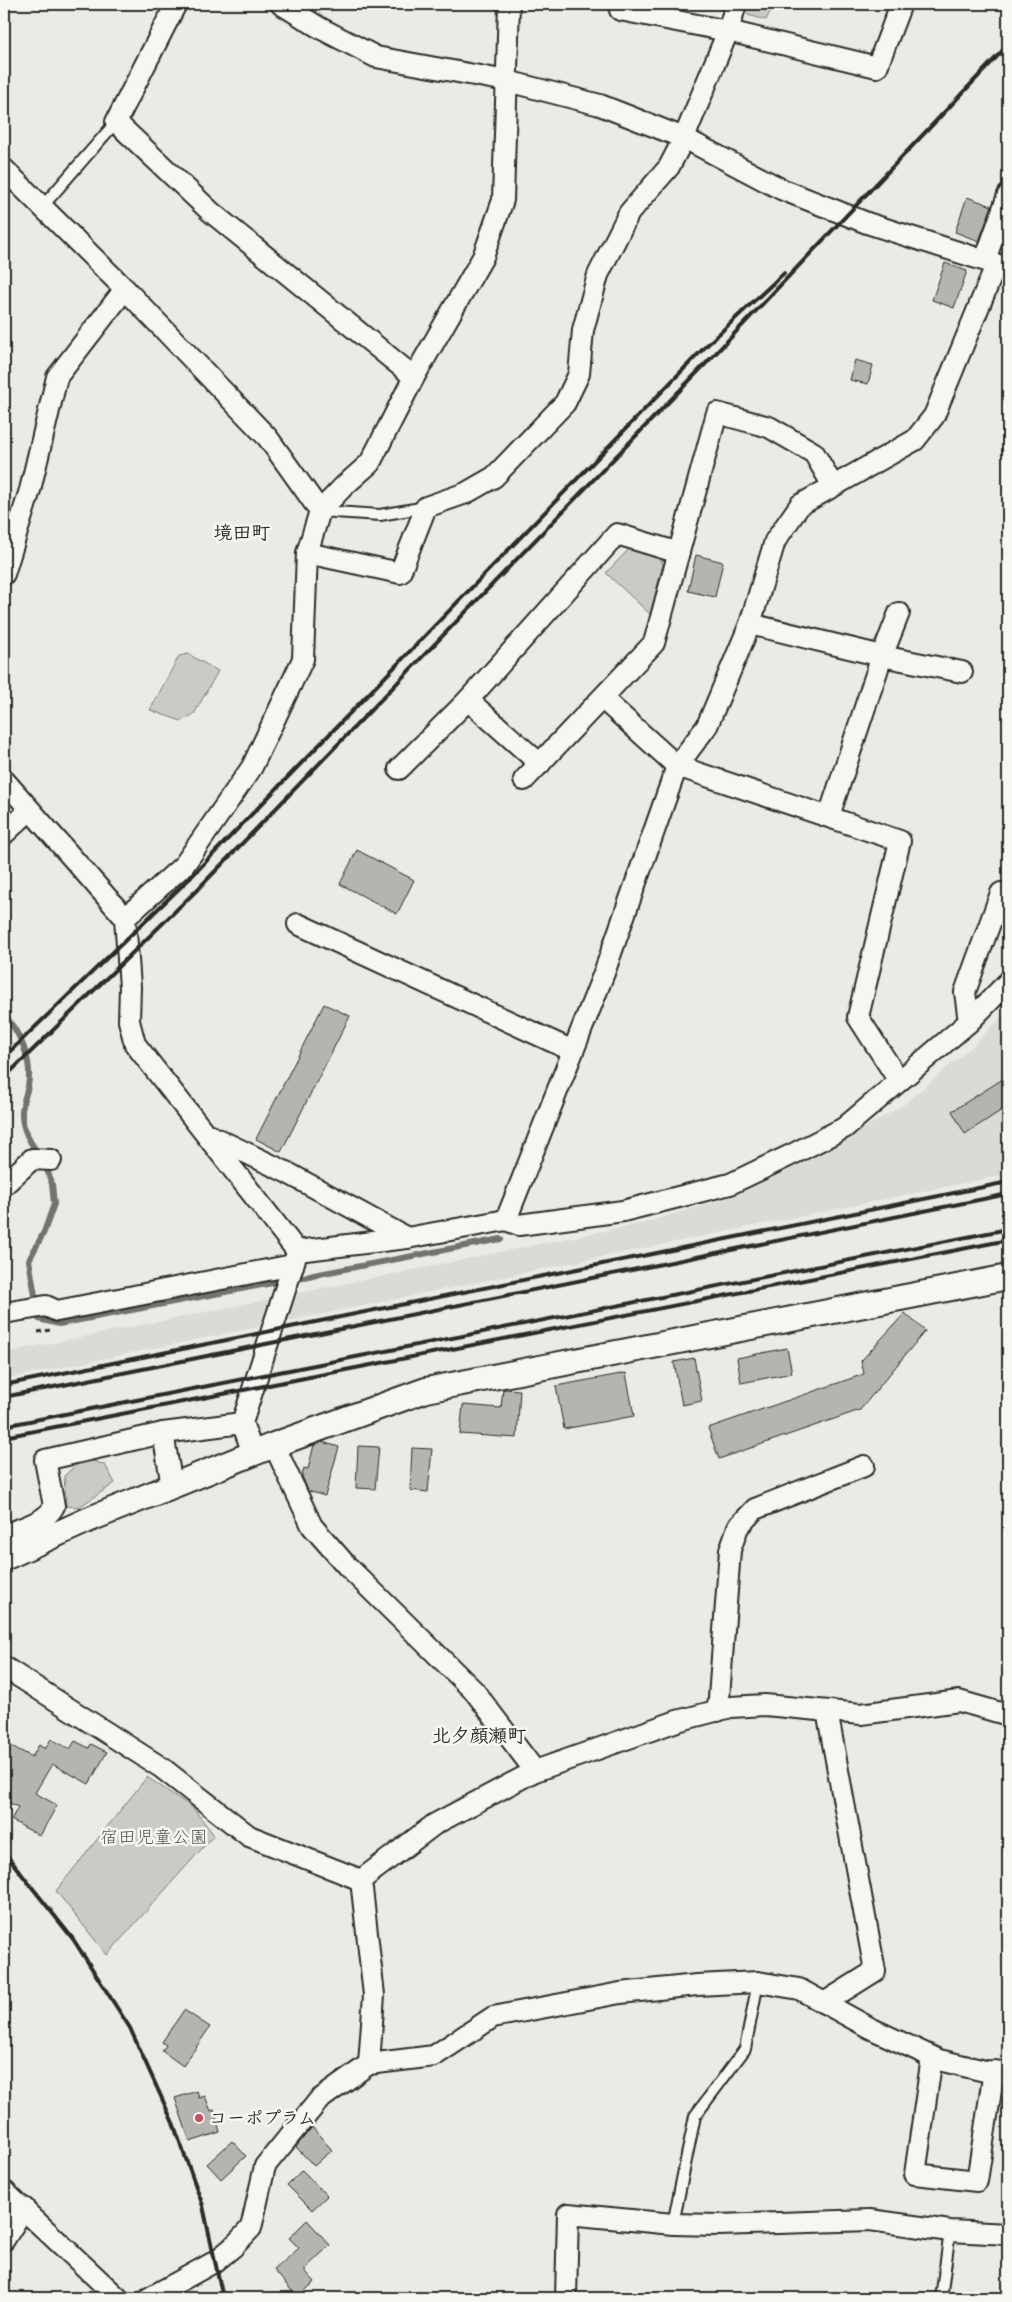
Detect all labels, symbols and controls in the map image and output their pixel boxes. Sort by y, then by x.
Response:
district label: 境田町 [213,521,271,545]
district label: 北夕顔瀬町 [431,1724,527,1748]
park label: 宿田児童公園 [100,1826,208,1848]
place label: コーポプラム [209,2107,316,2129]
marker: コーポプラム [193,2112,205,2124]

